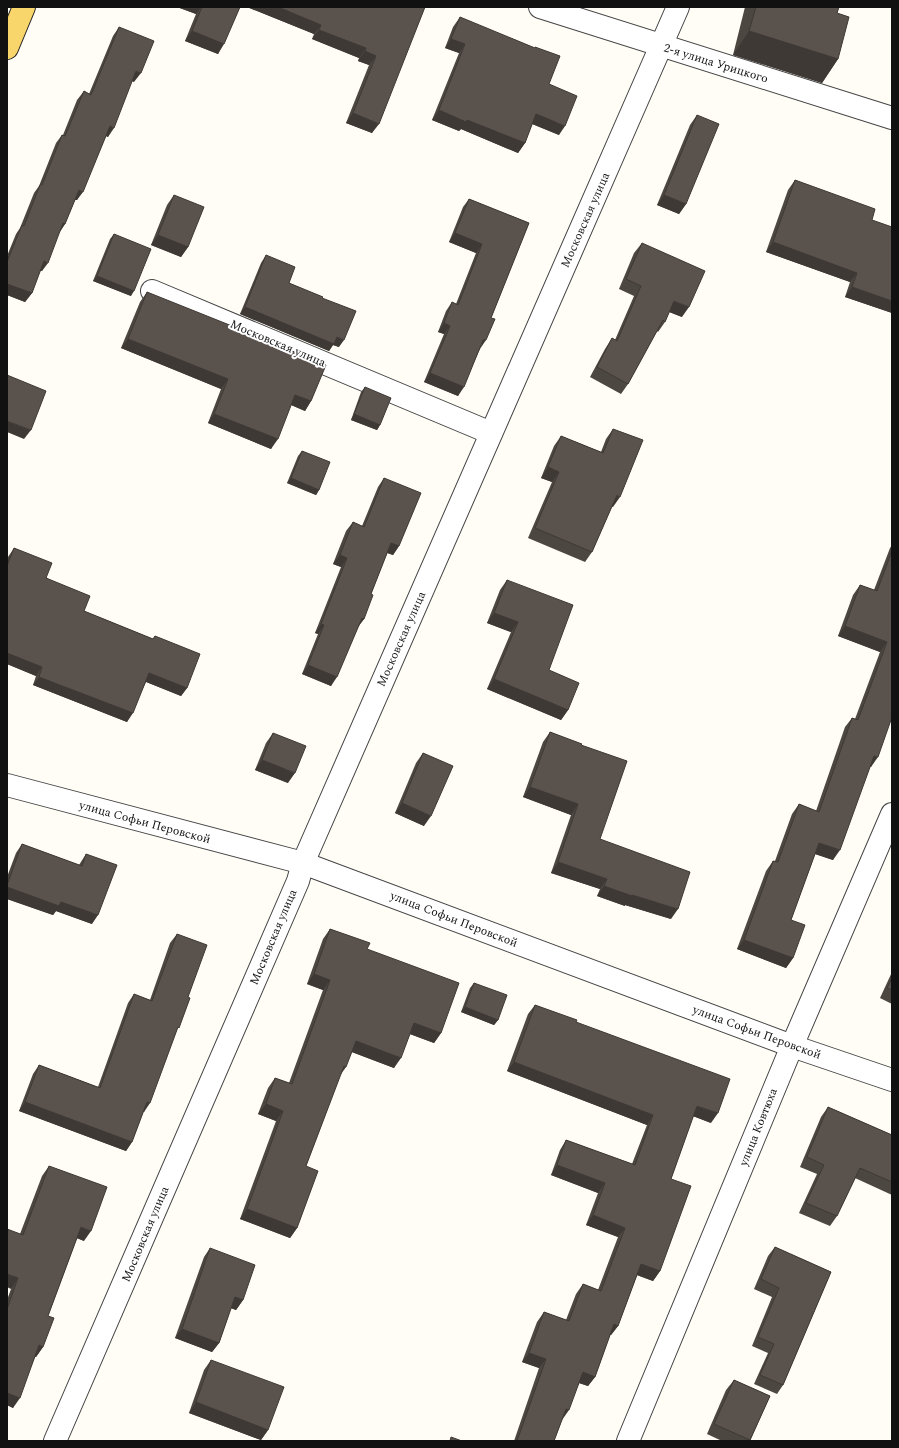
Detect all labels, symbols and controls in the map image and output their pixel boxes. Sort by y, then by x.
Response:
street label: 2-я улица Урицкого [661,39,771,88]
street label: Московская улица [556,169,615,271]
street label: Московская улица [227,315,329,372]
street label: Московская улица [372,588,431,690]
street label: улица Софьи Перовской [76,796,213,849]
street label: Московская улица [245,886,302,988]
street label: улица Софьи Перовской [386,886,520,953]
street label: улица Софьи Перовской [689,1000,824,1065]
street label: улица Ковтюха [734,1085,783,1170]
street label: Московская улица [117,1183,174,1285]

